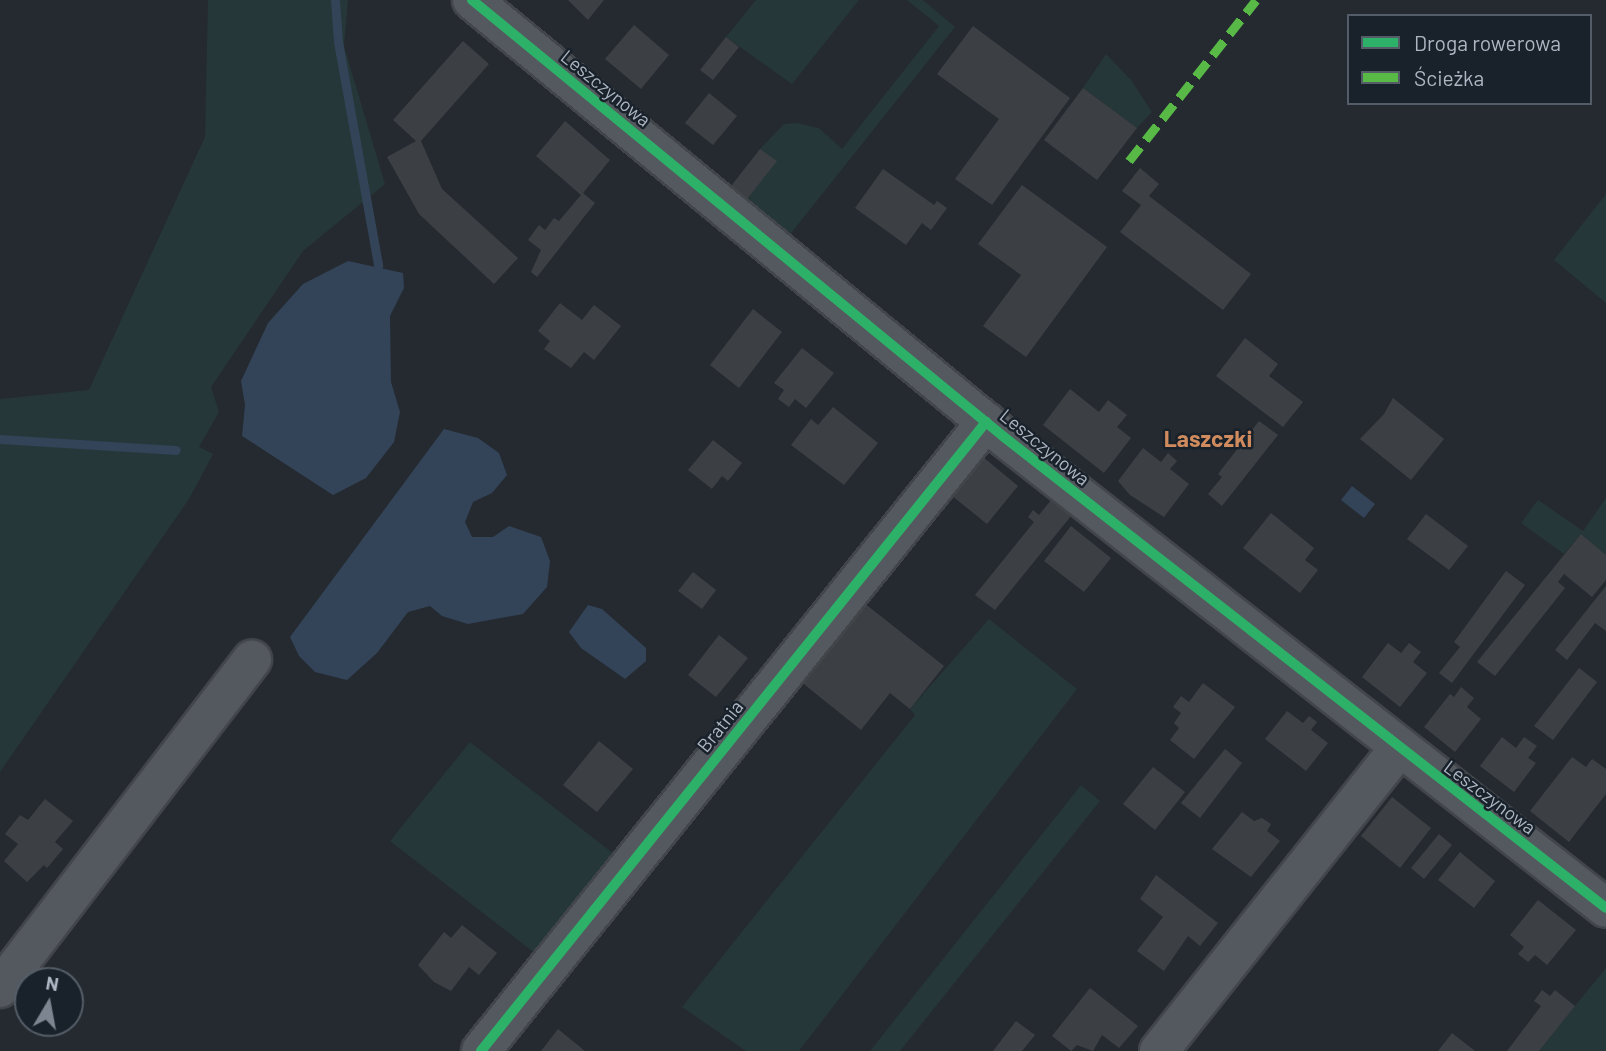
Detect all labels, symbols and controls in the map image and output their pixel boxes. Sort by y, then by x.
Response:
legend [1347,14,1592,105]
text: Droga rowerowa [1414,30,1561,55]
street label: Leszczynowa [557,45,655,131]
text: Ścieżka [1414,65,1484,90]
street label: Leszczynowa [996,404,1094,490]
district label: Laszczki [1164,424,1252,452]
street label: Bratnia [692,695,748,757]
street label: Leszczynowa [1440,755,1540,839]
north arrow [14,967,84,1037]
text: N [44,970,61,995]

